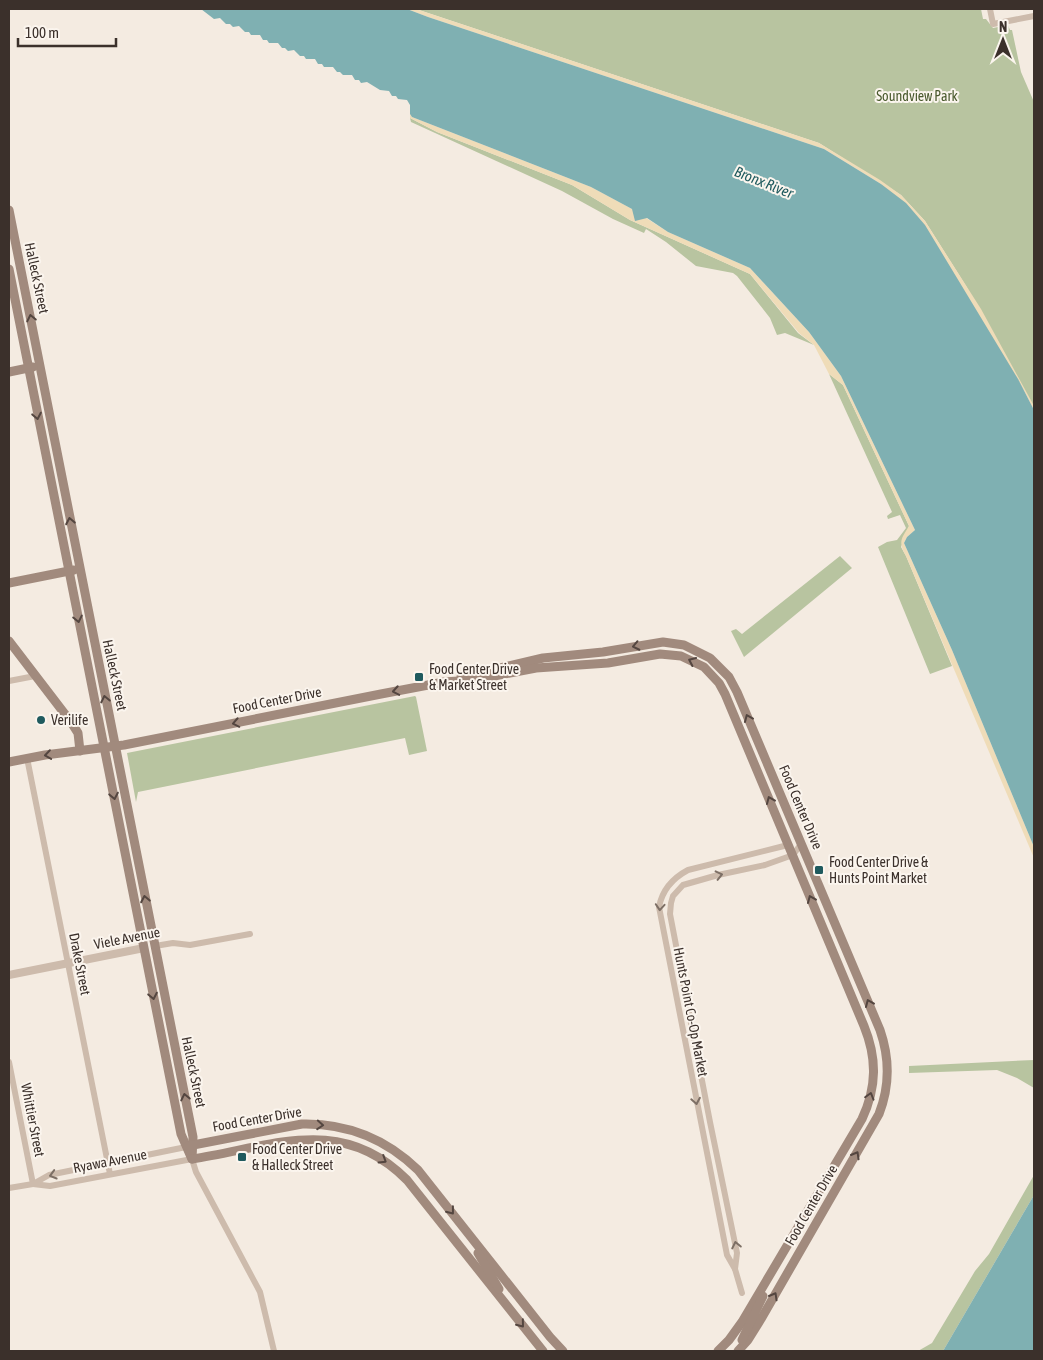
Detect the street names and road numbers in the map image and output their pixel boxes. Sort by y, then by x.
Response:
street label: Halleck Street [22,241,52,315]
street label: Halleck Street [100,638,130,712]
street label: Food Center Drive [231,684,323,716]
street label: Food Center Drive [776,762,826,852]
street label: Viele Avenue [93,924,161,952]
street label: Drake Street [66,932,94,996]
street label: Hunts Point Co-Op Market [671,946,711,1078]
street label: Halleck Street [179,1035,209,1109]
street label: Whittier Street [18,1082,48,1158]
street label: Food Center Drive [211,1103,303,1135]
street label: Ryawa Avenue [72,1146,148,1176]
street label: Food Center Drive [782,1162,840,1248]

